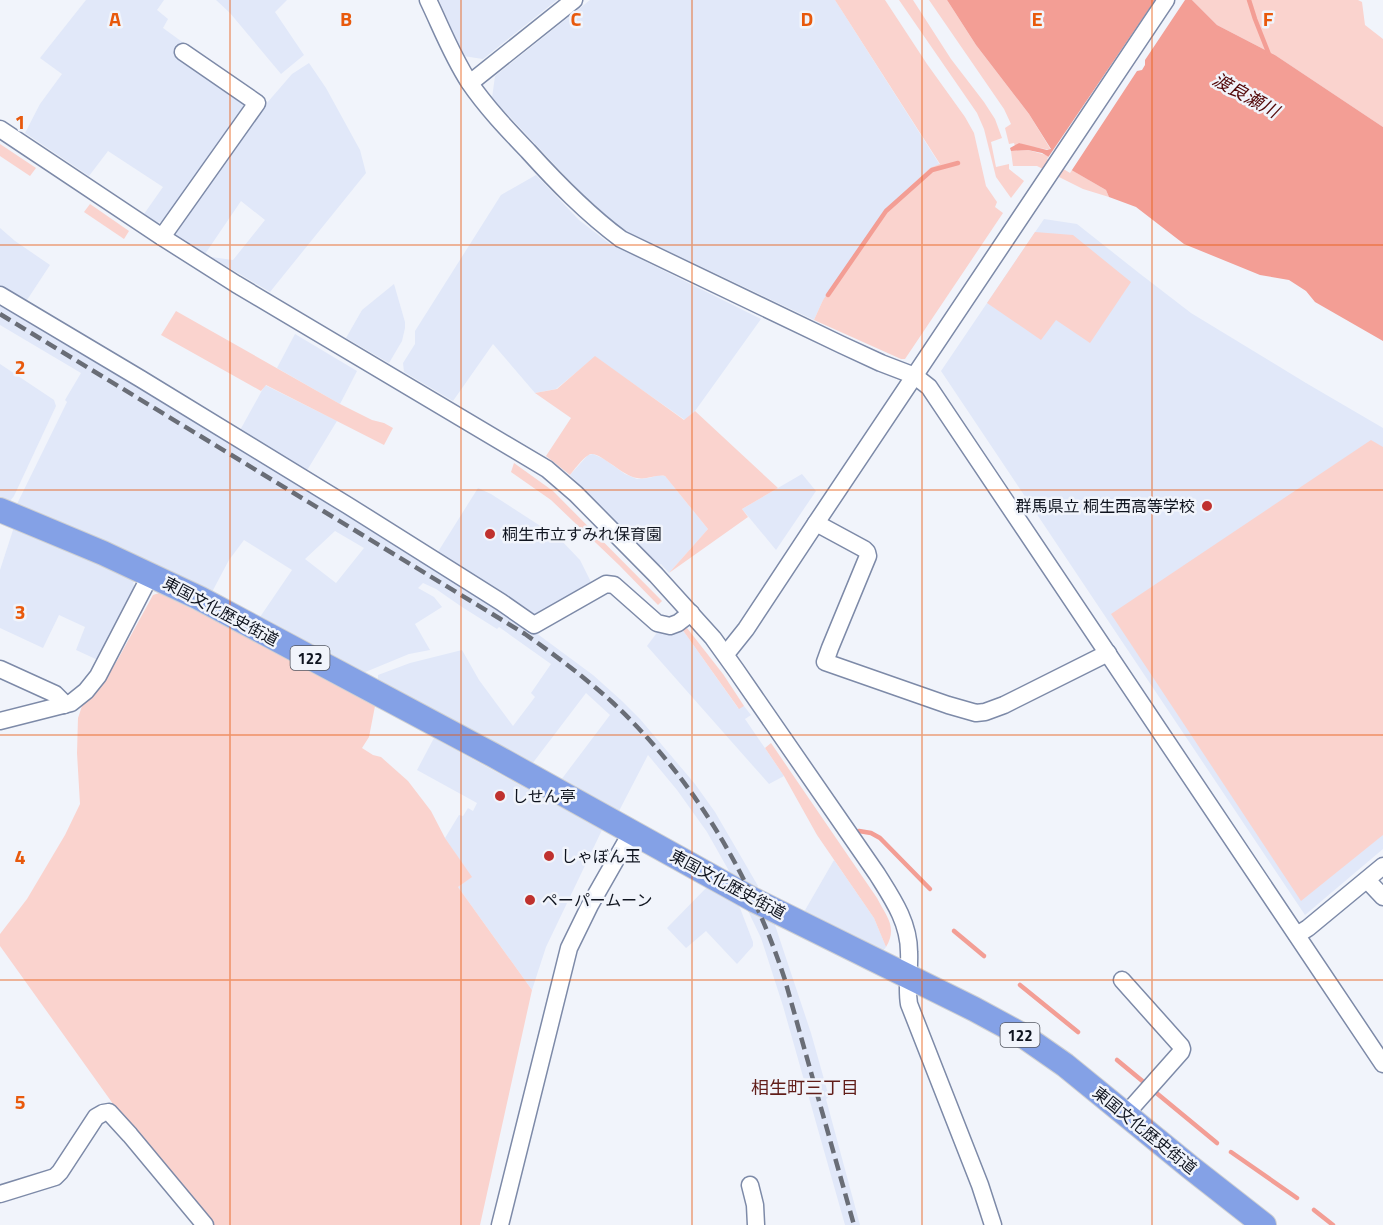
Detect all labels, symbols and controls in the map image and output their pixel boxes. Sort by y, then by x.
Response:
text: A [109,3,121,34]
text: B [340,3,352,34]
text: C [571,3,582,34]
text: D [801,3,813,34]
text: E [1031,3,1043,34]
text: F [1263,3,1274,34]
water label: 渡良瀬川 [1208,66,1286,125]
text: 1 [14,106,26,137]
text: 2 [14,351,26,382]
place label: 群馬県立 桐生西高等学校 [1015,494,1195,518]
marker: 群馬県立 桐生西高等学校 [1200,499,1214,513]
place label: 桐生市立すみれ保育園 [502,522,662,546]
marker: 桐生市立すみれ保育園 [483,527,497,541]
street label: 東国文化歴史街道 [159,570,283,652]
text: 3 [14,596,26,627]
road number: 122 [290,646,330,670]
place label: しせん亭 [512,784,576,808]
marker: しせん亭 [493,789,507,803]
text: 4 [14,841,26,872]
street label: 東国文化歴史街道 [666,843,790,925]
place label: しゃぼん玉 [561,844,641,868]
marker: しゃぼん玉 [542,849,556,863]
place label: ペーパームーン [542,888,653,912]
marker: ペーパームーン [523,893,537,907]
road number: 122 [1000,1023,1040,1047]
district label: 相生町三丁目 [751,1074,859,1101]
street label: 東国文化歴史街道 [1088,1080,1202,1180]
text: 5 [14,1086,26,1117]

